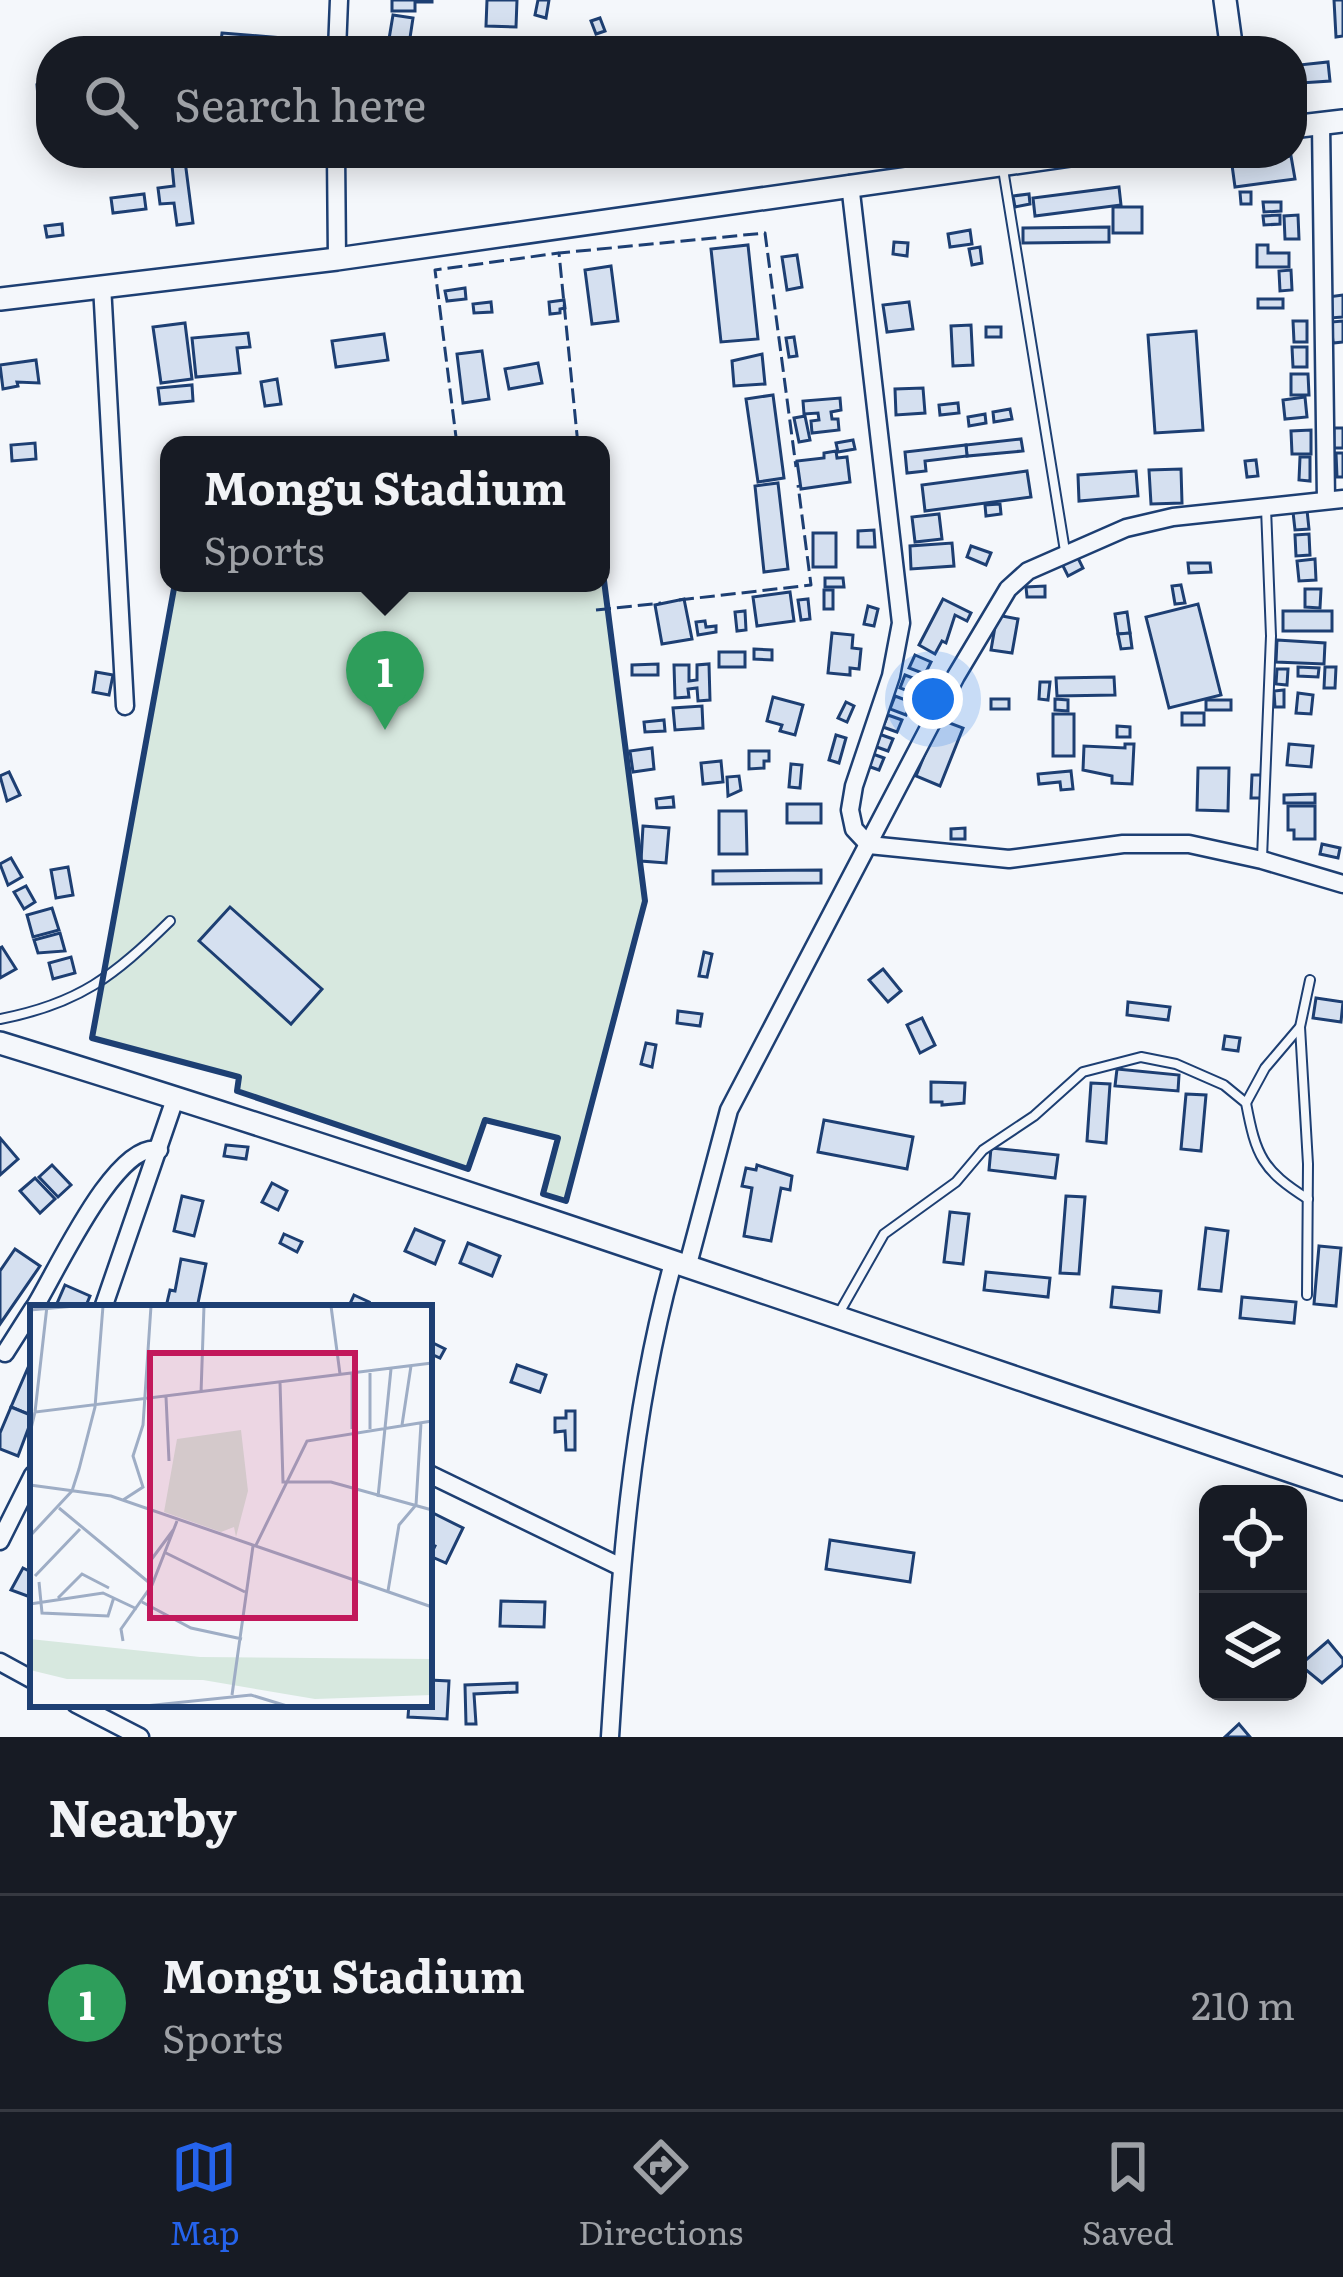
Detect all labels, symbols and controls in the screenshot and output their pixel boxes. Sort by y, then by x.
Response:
search box [36,36,1307,168]
icon: search [78,69,144,135]
text: Search here [174,69,426,136]
popup [160,436,610,592]
text: Mongu Stadium [204,452,566,519]
text: Sports [204,519,324,577]
pin: 1 [346,631,424,730]
your location [903,669,963,729]
inset map [30,1305,432,1707]
map controls [1199,1485,1307,1701]
button: locate [1199,1485,1307,1593]
button: layers [1199,1593,1307,1701]
text: Nearby [48,1777,237,1853]
text: Mongu Stadium [162,1940,525,2007]
text: 1 [79,1974,95,2032]
text: 210 m [1191,1974,1295,2032]
text: Sports [162,2007,283,2065]
tab: Map [169,2134,240,2255]
tab: Directions [578,2134,743,2255]
tab: Saved [1082,2134,1174,2255]

